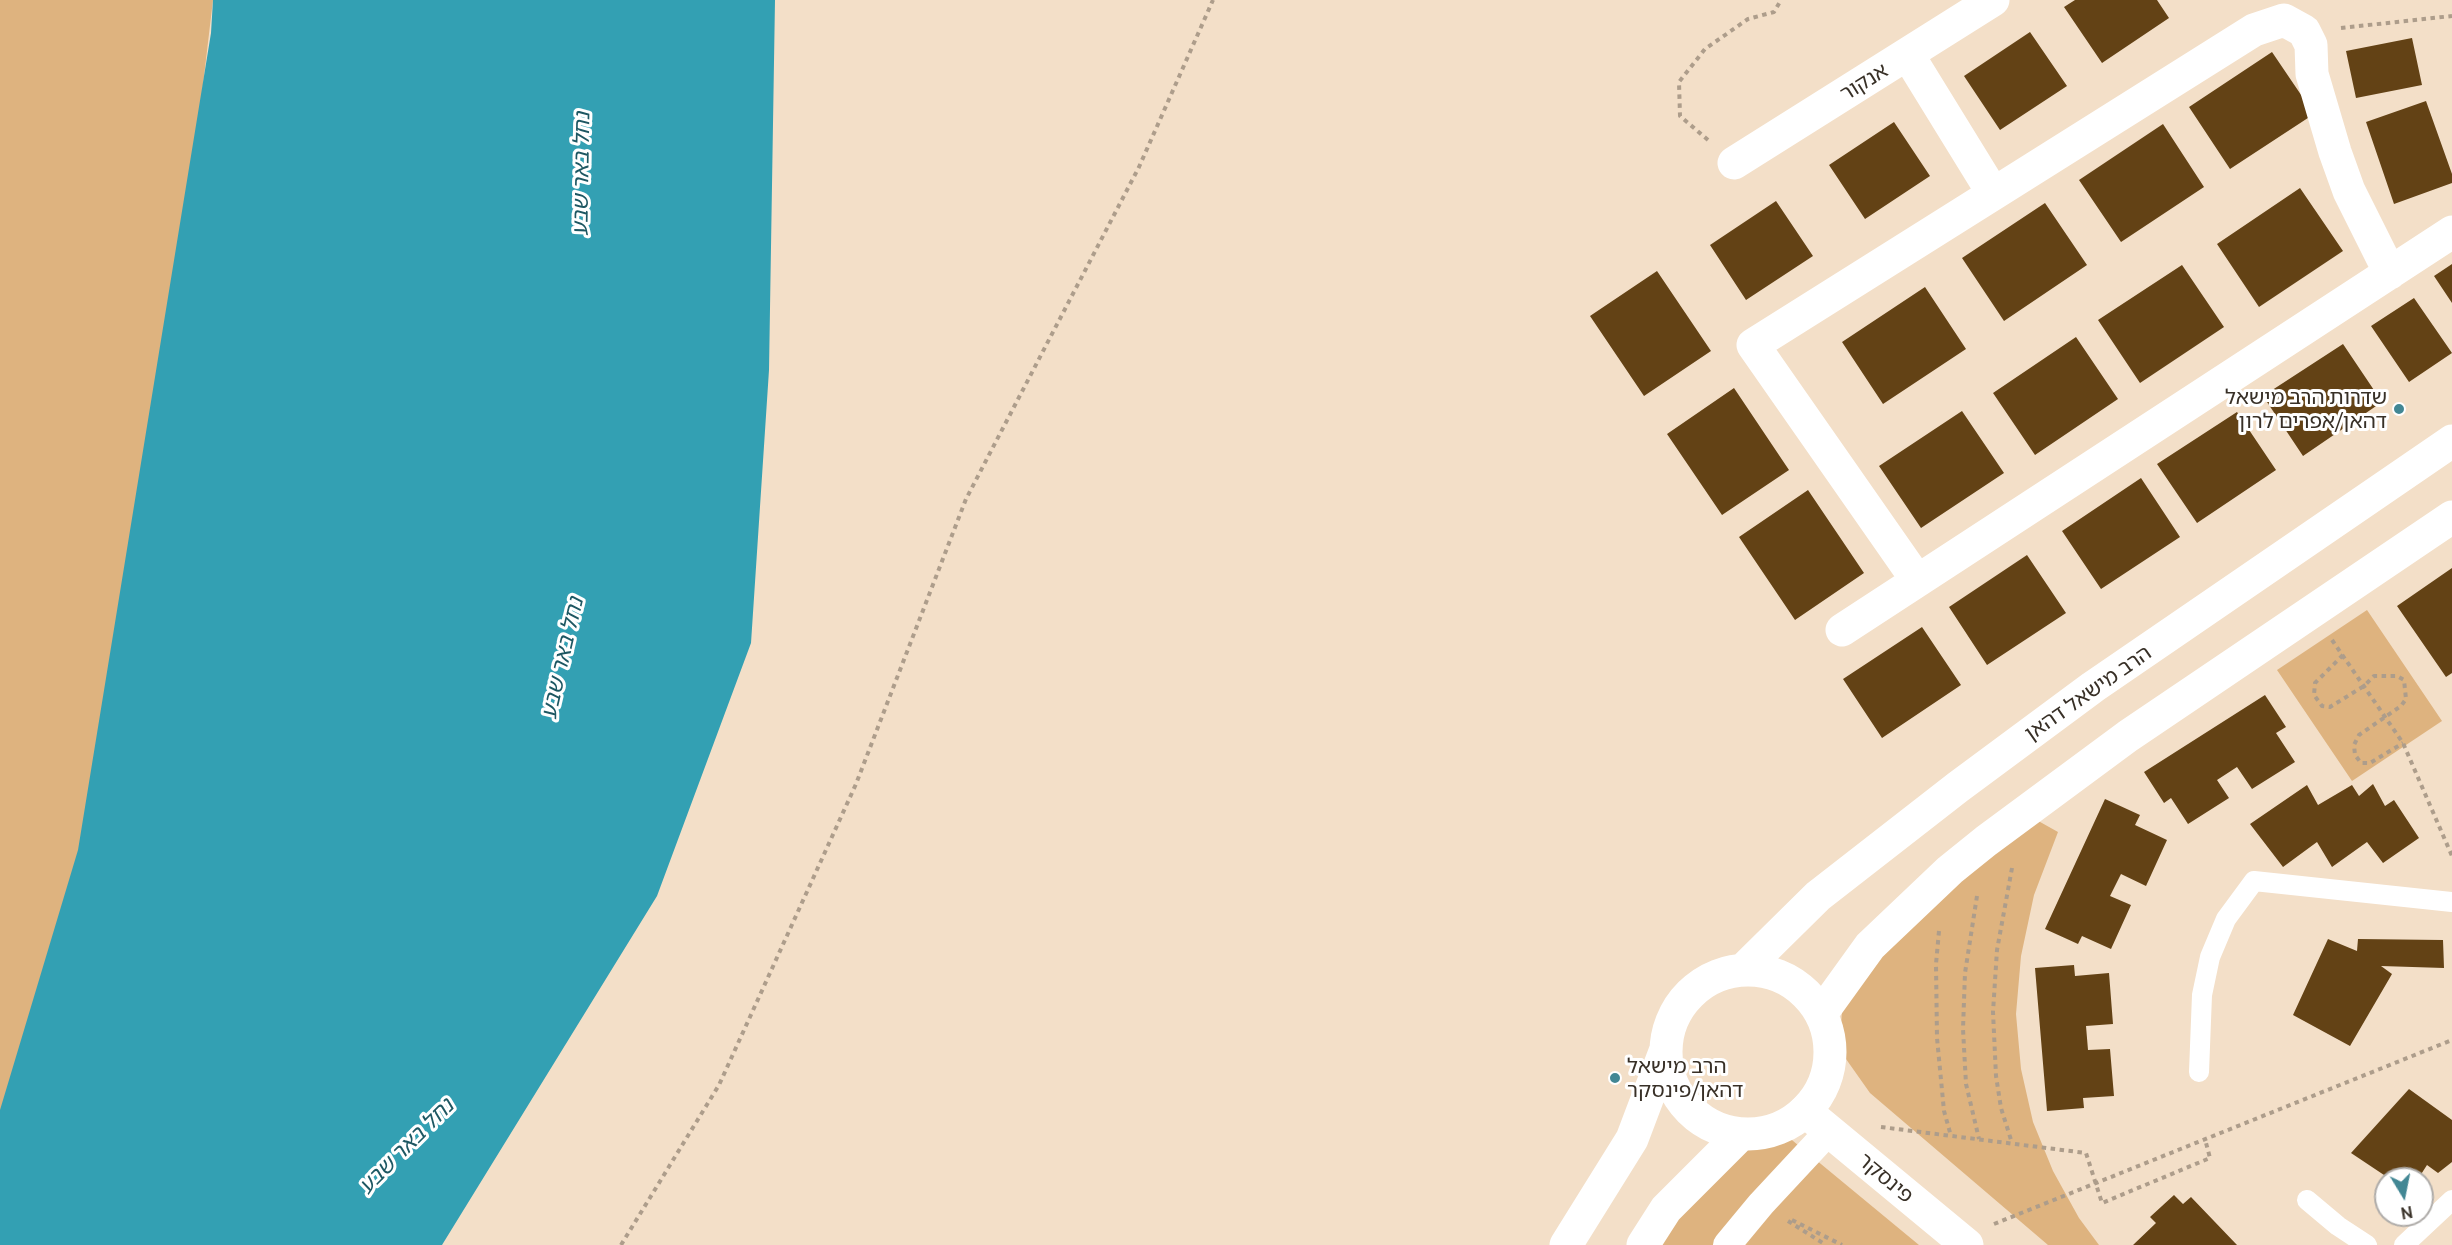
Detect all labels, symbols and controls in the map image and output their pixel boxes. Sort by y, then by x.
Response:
street label: אנקור [1836,58,1892,106]
water label: נחל באר שבע [567,112,595,236]
place label: שדרות הרב מישאל דהאן/אפרים לרון [2225,384,2387,434]
marker: שדרות הרב מישאל דהאן/אפרים לרון [2392,402,2406,416]
water label: נחל באר שבע [535,595,589,721]
street label: הרב מישאל דהאן [2020,640,2156,746]
place label: הרב מישאל דהאן/פינסקר [1627,1053,1743,1103]
marker: הרב מישאל דהאן/פינסקר [1608,1071,1622,1085]
water label: נחל באר שבע [353,1093,459,1199]
street label: פינסקר [1853,1148,1919,1208]
north arrow [2374,1167,2434,1227]
text: N [2399,1203,2414,1223]

